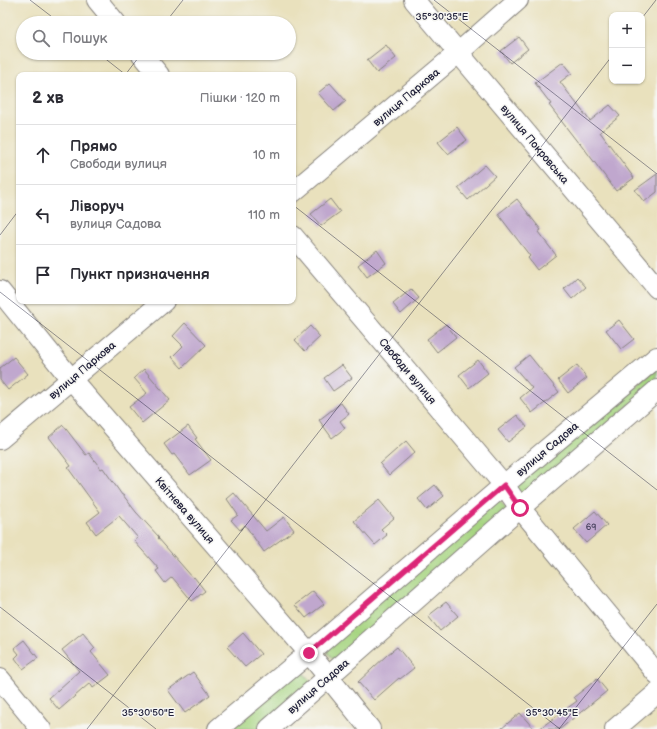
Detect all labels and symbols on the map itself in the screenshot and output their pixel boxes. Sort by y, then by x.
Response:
text: 35°30'35"E [416,11,469,23]
street label: вулиця Паркова [370,65,443,129]
street label: вулиця Покровська [498,102,572,187]
street label: Свободи вулиця [376,336,439,407]
street label: вулиця Паркова [46,338,119,402]
street label: вулиця Садова [513,419,582,479]
street label: Квітнева вулиця [152,474,217,546]
route start [511,499,529,517]
house number: 69 [586,522,596,533]
route end [300,644,318,662]
street label: вулиця Садова [285,656,352,717]
text: 35°30'50"E [122,707,175,719]
text: 35°30'45"E [526,707,579,719]

